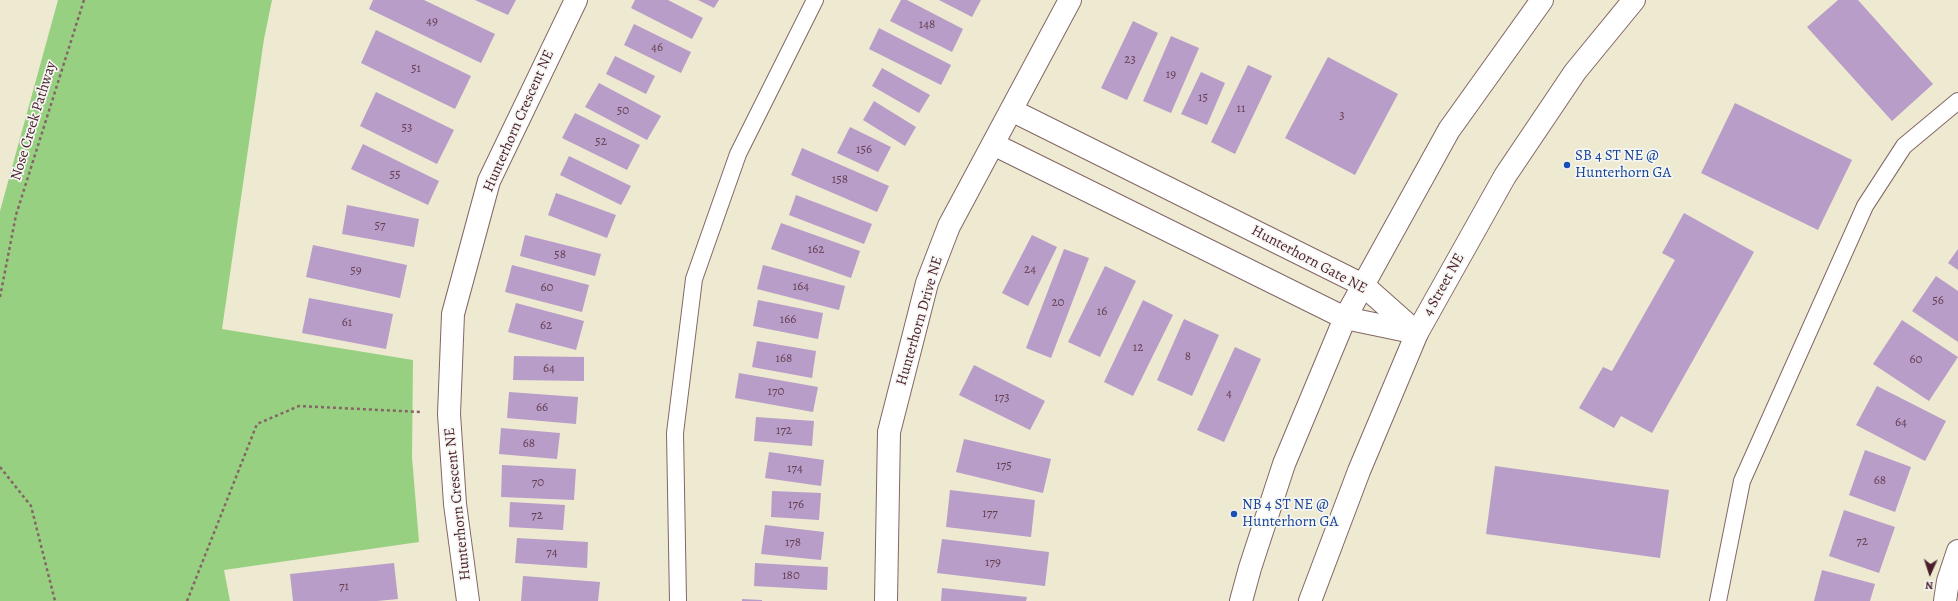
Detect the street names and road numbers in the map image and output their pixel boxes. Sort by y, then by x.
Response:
street label: Hunterhorn Crescent NE [480,47,558,195]
street label: Nose Creek Pathway [7,59,61,183]
street label: Hunterhorn Gate NE [1248,222,1370,298]
street label: 4 Street NE [1419,250,1469,320]
street label: Hunterhorn Drive NE [893,254,947,388]
street label: Hunterhorn Crescent NE [441,427,475,581]

